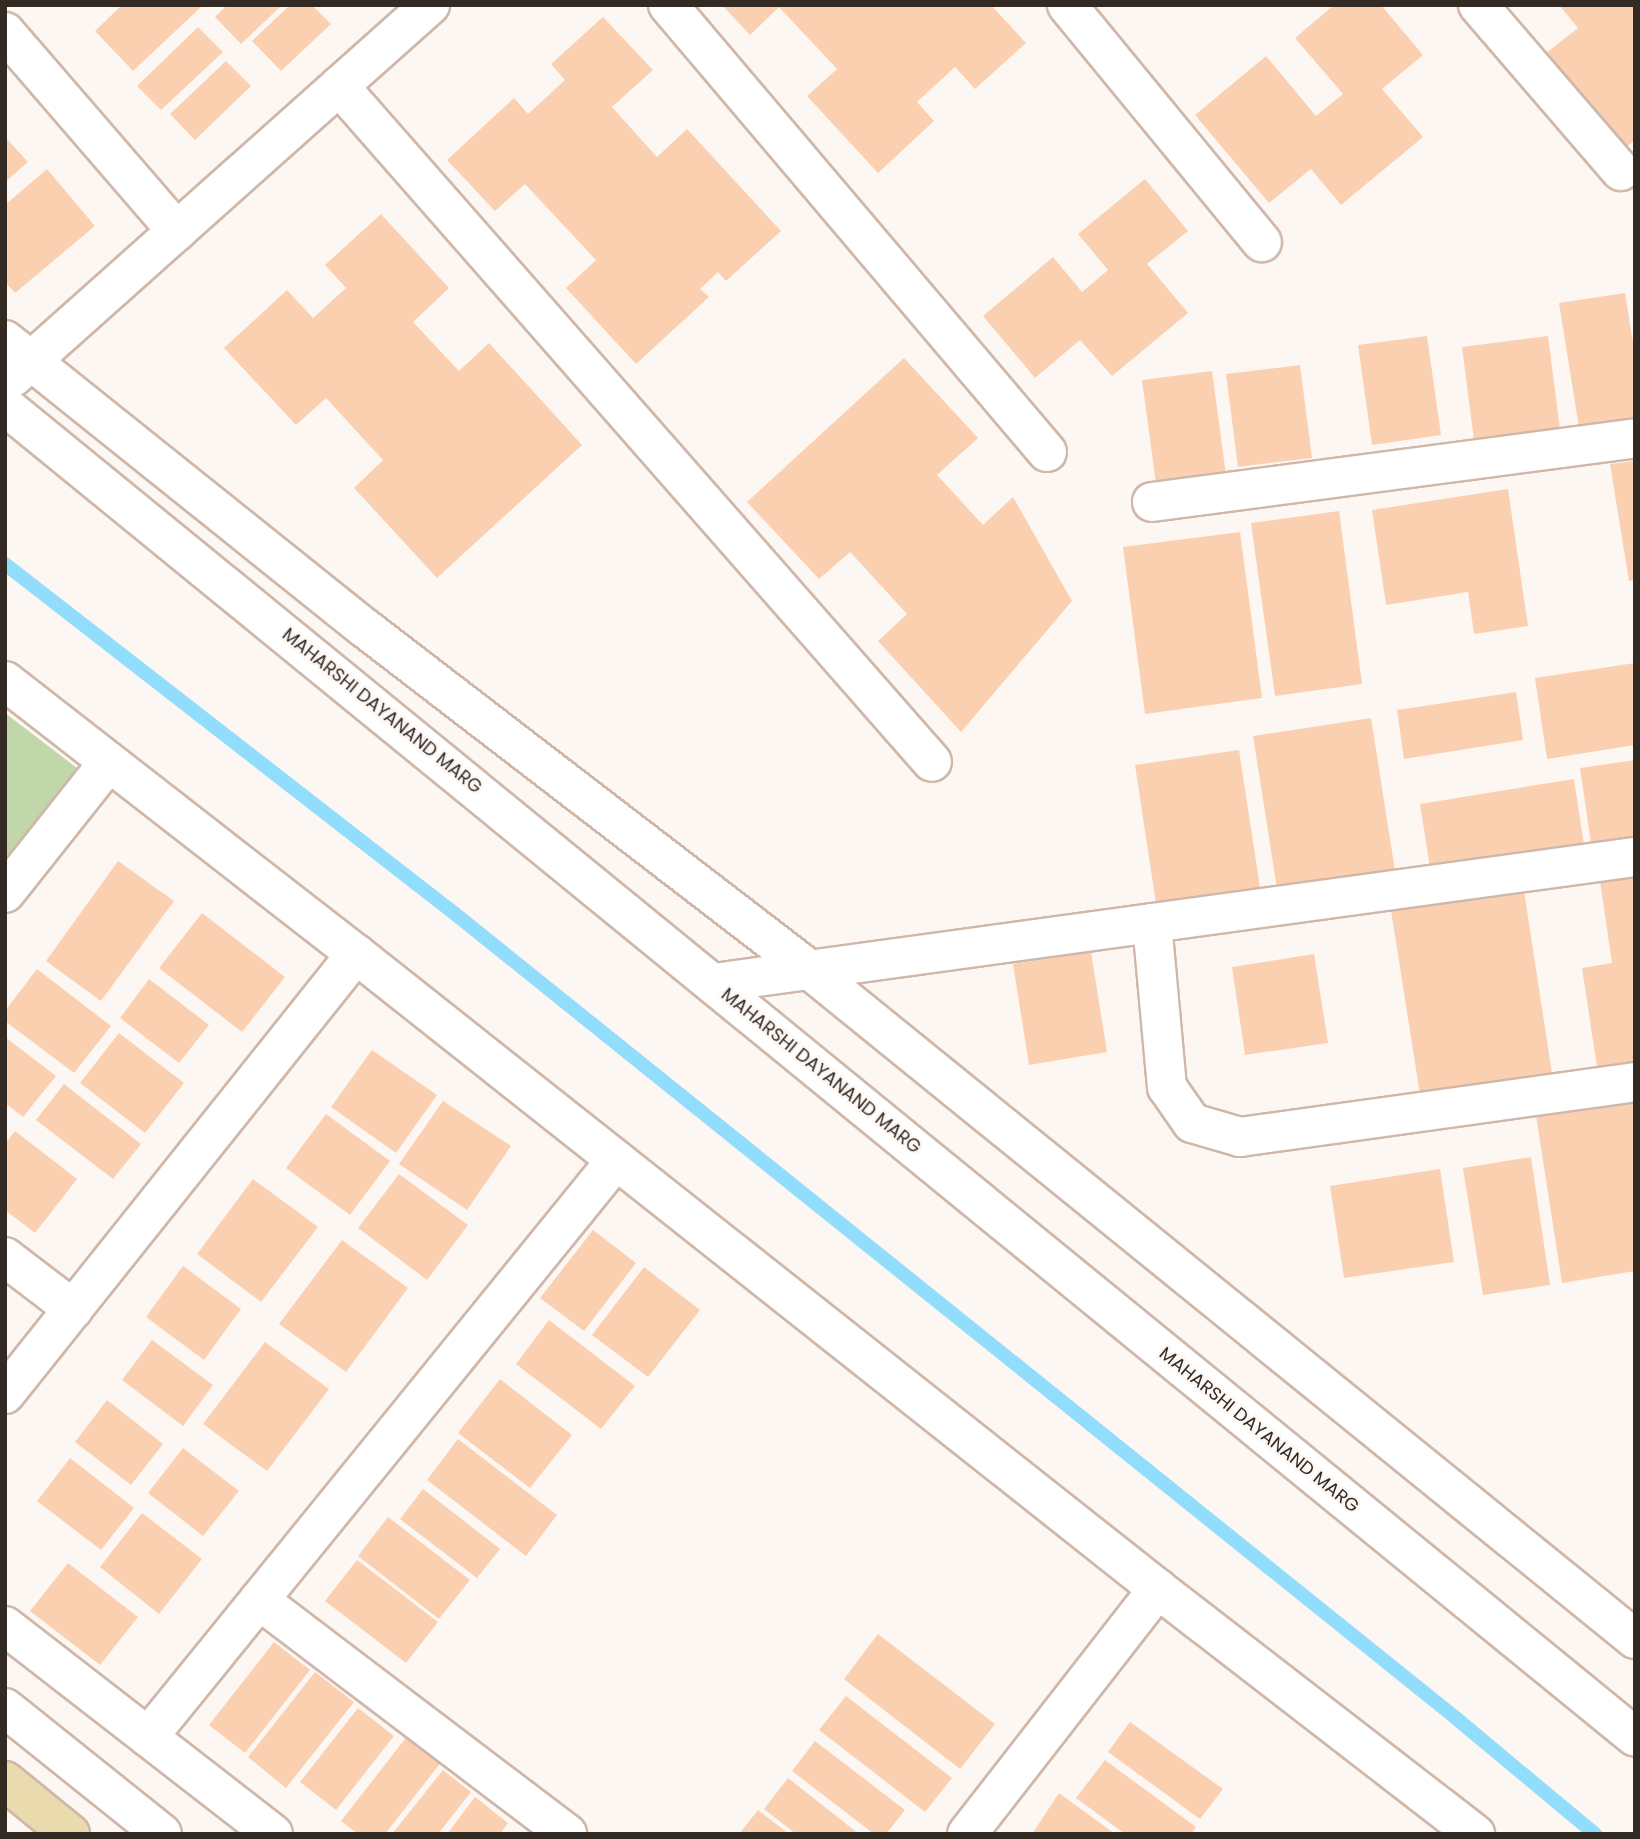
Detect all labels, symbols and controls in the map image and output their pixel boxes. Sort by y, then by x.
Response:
street label: MAHARSHI DAYANAND MARG [278,624,486,798]
street label: MAHARSHI DAYANAND MARG [717,984,925,1158]
street label: MAHARSHI DAYANAND MARG [1155,1343,1363,1517]

